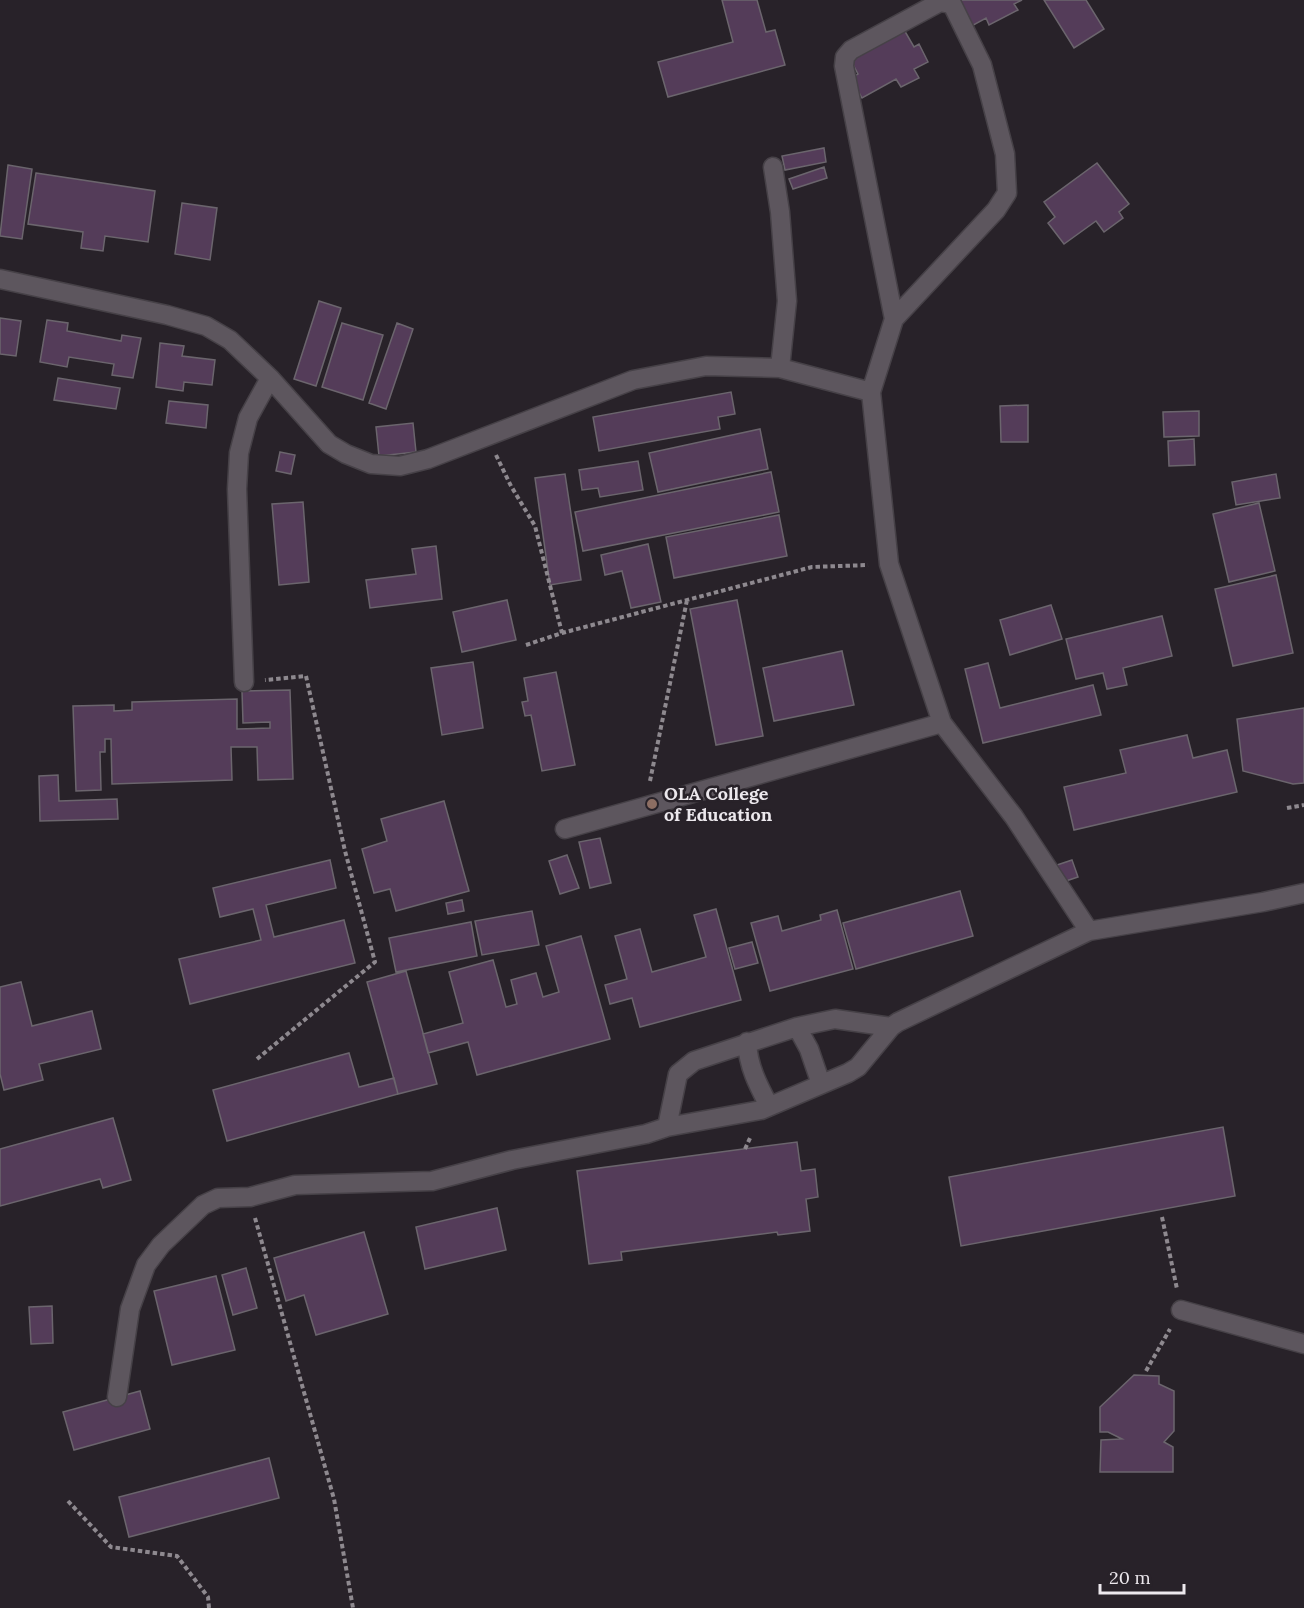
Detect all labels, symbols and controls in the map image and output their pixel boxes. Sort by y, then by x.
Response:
place label: OLA College of Education [664,782,773,826]
marker: OLA College of Education [645,797,659,811]
scale bar [1100,1557,1184,1595]
text: 20 m [1109,1566,1151,1589]

